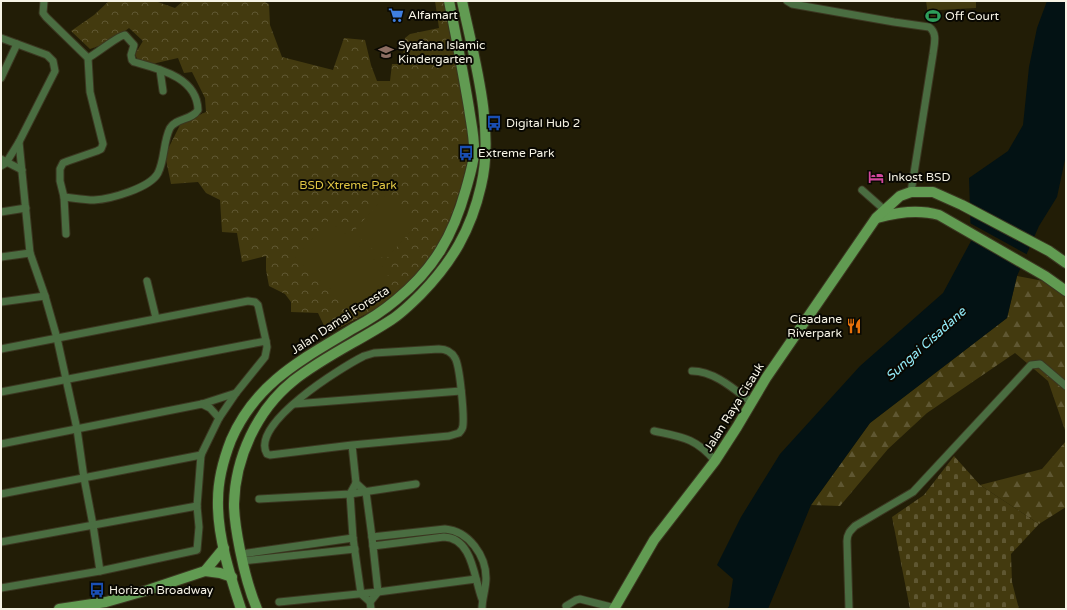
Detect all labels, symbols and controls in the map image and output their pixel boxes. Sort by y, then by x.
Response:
supermarket icon: Alfamart [387,6,405,24]
sports icon: Off Court [924,7,942,25]
place label: Alfamart [408,8,458,22]
place label: Off Court [945,9,1000,23]
place label: Syafana Islamic Kindergarten [398,38,485,66]
school or university icon: Syafana Islamic Kindergarten [377,43,395,61]
bus stop icon: Digital Hub 2 [485,114,503,132]
place label: Digital Hub 2 [506,116,580,130]
bus stop icon: Extreme Park [457,144,475,162]
place label: Extreme Park [478,146,555,160]
hotel icon: Inkost BSD [867,168,885,186]
place label: Inkost BSD [888,170,950,184]
park label: BSD Xtreme Park [299,178,397,192]
street label: Jalan Damai Foresta [288,283,392,357]
water label: Sungai Cisadane [883,303,970,384]
place label: Cisadane Riverpark [787,312,842,340]
restaurant icon: Cisadane Riverpark [845,317,863,335]
street label: Jalan Raya Cisauk [701,360,767,454]
bus stop icon: Horizon Broadway [88,581,106,599]
place label: Horizon Broadway [109,583,214,597]

